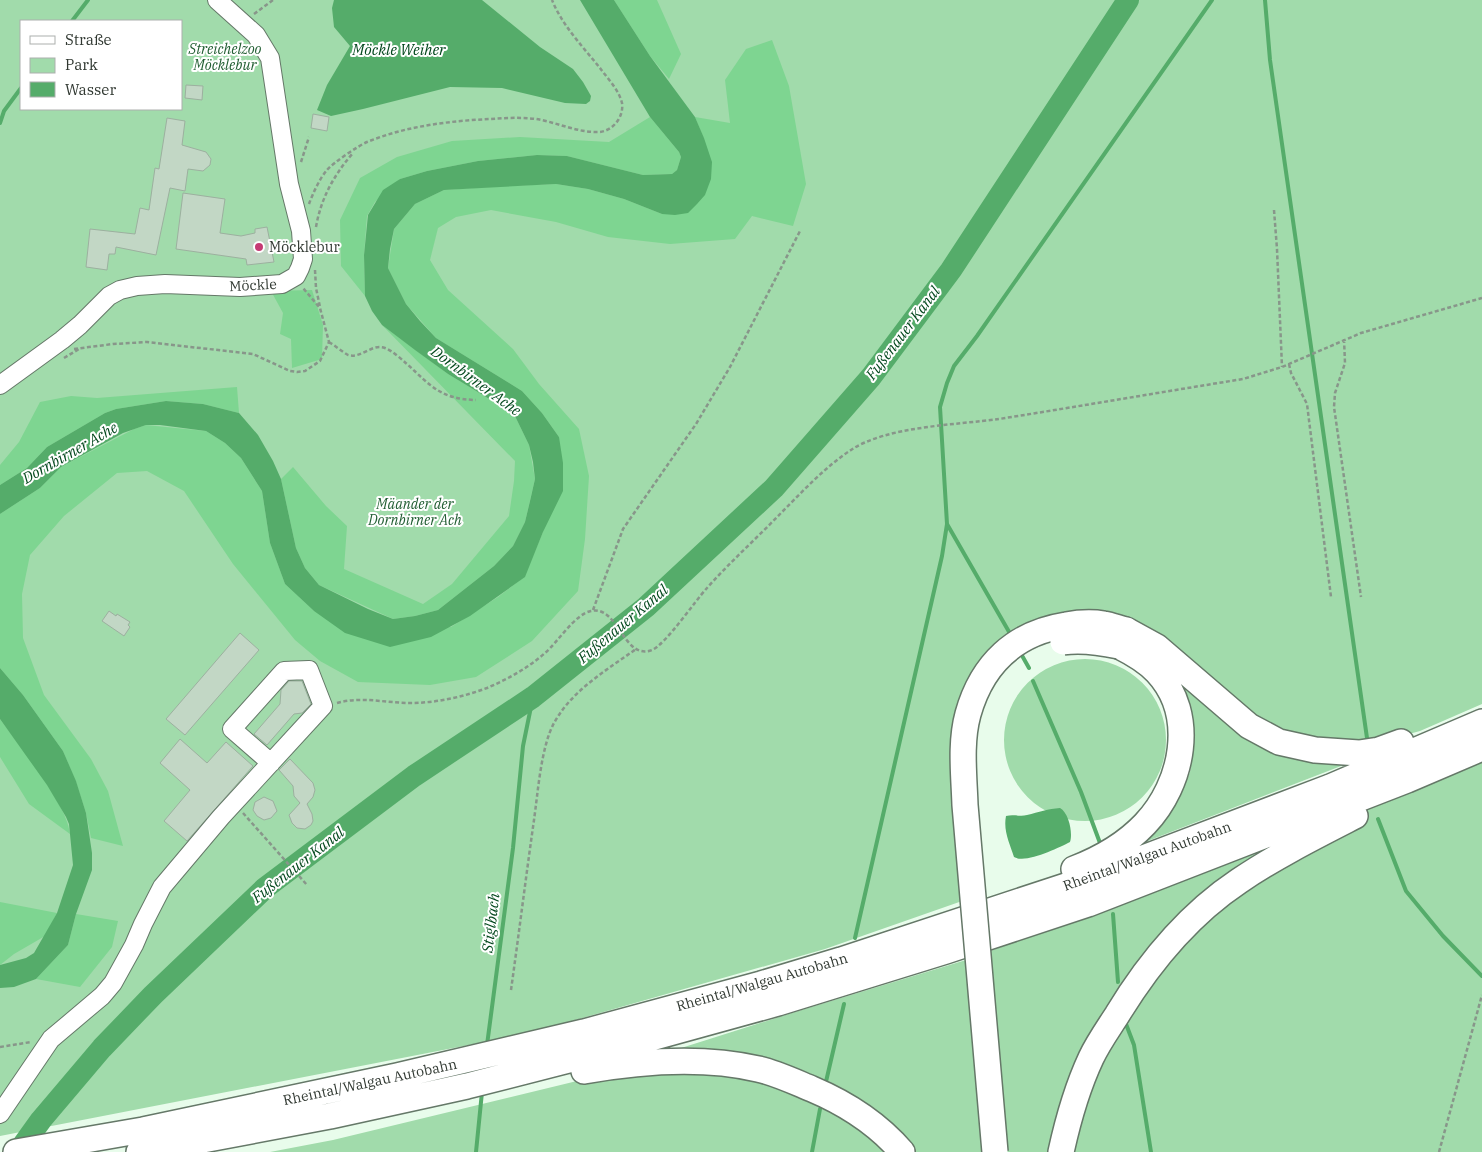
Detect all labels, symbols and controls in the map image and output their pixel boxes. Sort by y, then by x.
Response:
legend [20,20,182,110]
text: Straße [65,30,112,49]
park label: Streichelzoo Möcklebur [187,40,262,74]
water label: Möckle Weiher [351,40,446,59]
text: Park [65,55,98,74]
text: Wasser [65,80,116,99]
place label: Möcklebur [269,238,340,256]
marker: Möcklebur [253,241,265,253]
street label: Möckle [229,275,277,295]
water label: Fußenauer Kanal [861,282,944,384]
water label: Dornbirner Ache [427,341,525,420]
water label: Dornbirner Ache [18,417,121,488]
park label: Mäander der Dornbirner Ach [367,495,462,529]
water label: Fußenauer Kanal [573,580,672,667]
street label: Rheintal/Walgau Autobahn [1061,817,1234,895]
water label: Fußenauer Kanal [247,822,348,907]
water label: Stiglbach [477,891,504,955]
street label: Rheintal/Walgau Autobahn [674,949,850,1015]
street label: Rheintal/Walgau Autobahn [281,1055,459,1109]

